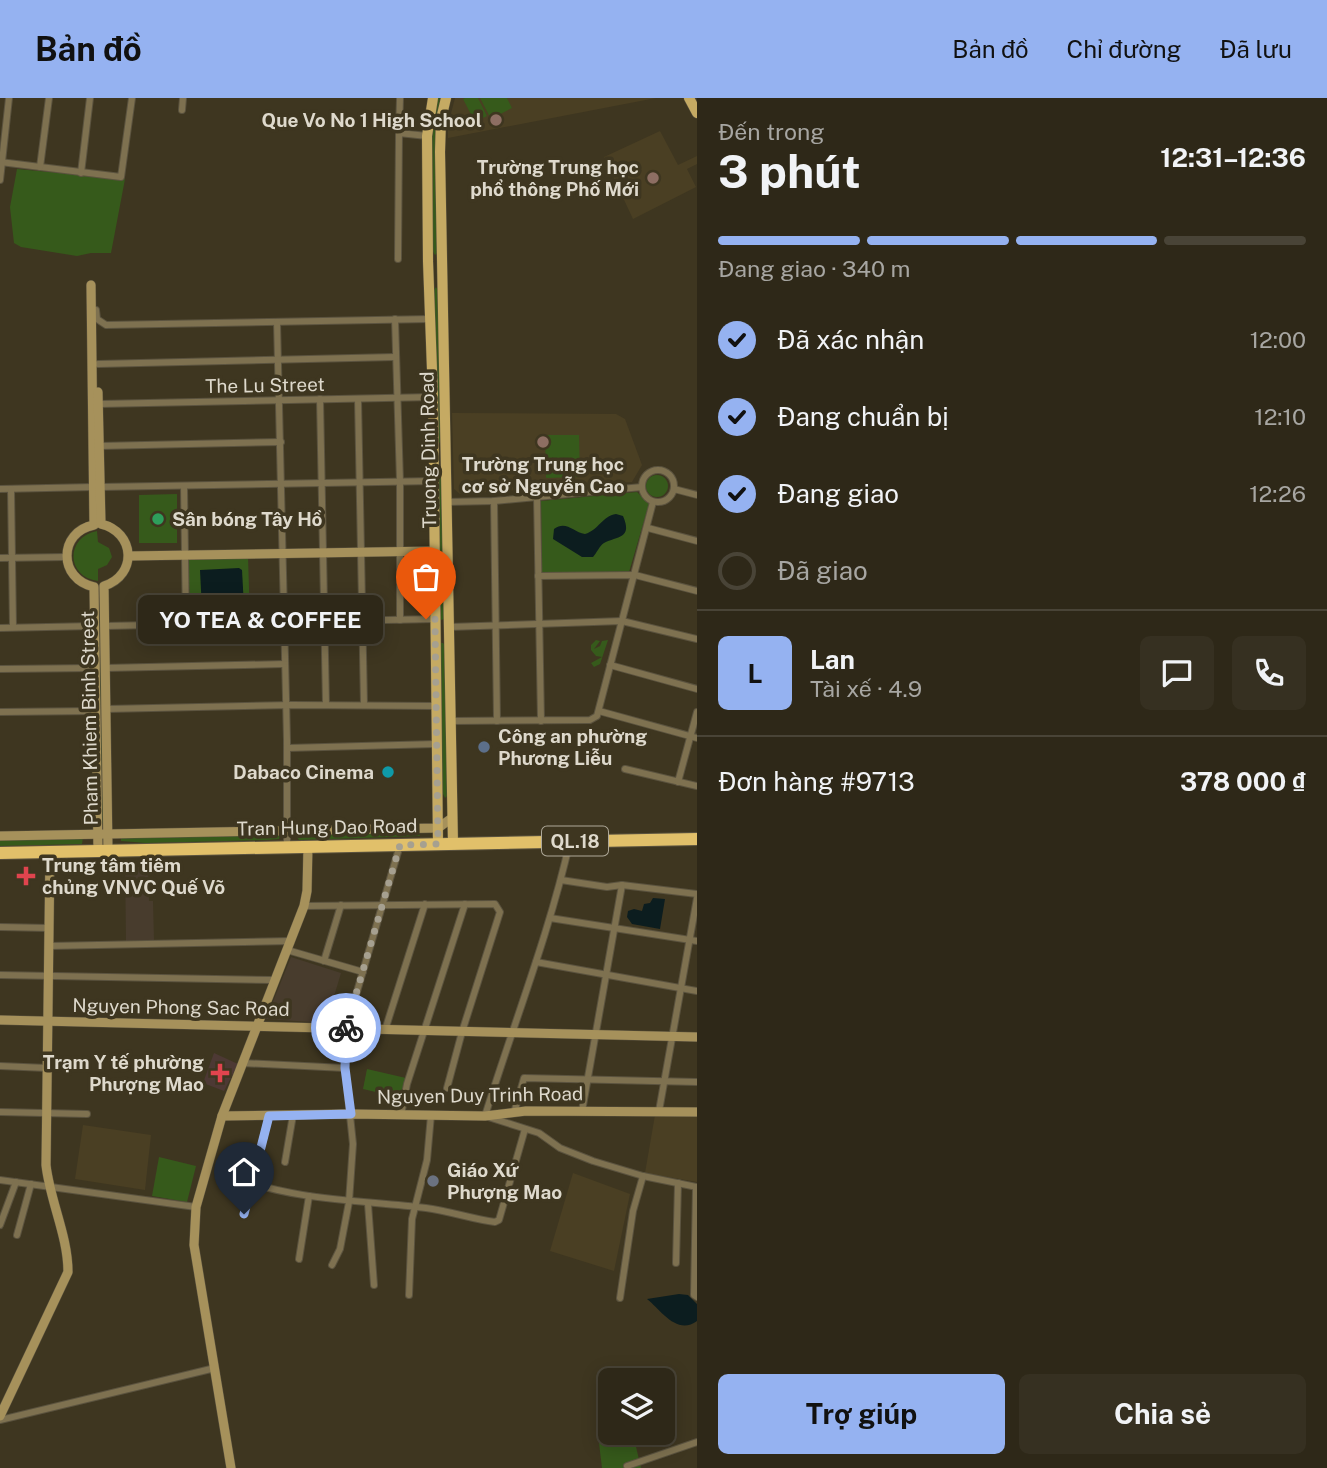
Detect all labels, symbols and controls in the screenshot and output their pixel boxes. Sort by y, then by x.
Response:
text: Bản đồ [35,30,142,68]
text: Bản đồ [952,35,1029,63]
text: Chỉ đường [1067,35,1181,63]
text: Đã lưu [1219,35,1292,63]
place label: Que Vo No 1 High School [262,109,482,131]
marker: Que Vo No 1 High School [488,112,504,128]
text: Đến trong [718,118,825,145]
text: 12:31–12:36 [1160,142,1306,173]
text: 3 phút [718,144,861,198]
place label: Trường Trung học phổ thông Phố Mới [470,156,639,200]
marker: Trường Trung học phổ thông Phố Mới [645,170,661,186]
text: Đang giao · 340 m [718,255,911,282]
icon: check [718,321,756,359]
text: Đã xác nhận [777,324,924,355]
text: 12:00 [1250,326,1306,353]
street label: Truong Dinh Road [416,371,440,529]
street label: The Lu Street [205,373,325,397]
icon: check [718,398,756,436]
text: Đang chuẩn bị [777,401,949,432]
text: 12:10 [1254,403,1306,430]
marker: Trường Trung học cơ sở Nguyễn Cao [535,434,551,450]
place label: Trường Trung học cơ sở Nguyễn Cao [461,453,625,497]
icon: check [718,475,756,513]
text: Đang giao [777,478,899,509]
text: 12:26 [1249,480,1306,507]
place label: Sân bóng Tây Hồ [172,508,323,530]
marker: Sân bóng Tây Hồ [150,511,166,527]
pin [396,547,456,619]
text: Đã giao [777,555,868,586]
icon: bag [407,558,445,596]
callout: YO TEA & COFFEE [139,594,384,644]
text: YO TEA & COFFEE [159,606,362,633]
street label: Pham Khiem Binh Street [76,611,102,825]
button: chat [1140,636,1214,710]
button: phone [1232,636,1306,710]
text: Lan [810,644,855,675]
text: L [747,658,763,689]
text: Tài xế · 4.9 [810,675,922,702]
place label: Công an phường Phương Liễu [498,725,647,769]
marker: Công an phường Phương Liễu [476,739,492,755]
place label: Dabaco Cinema [233,761,374,783]
marker: Dabaco Cinema [380,764,396,780]
text: Đơn hàng #9713 [718,766,915,797]
text: 378 000 ₫ [1180,766,1306,797]
street label: Tran Hung Dao Road [236,814,418,840]
road number: QL.18 [542,826,608,856]
place label: Trung tâm tiêm chủng VNVC Quế Võ [42,854,225,898]
marker: Trung tâm tiêm chủng VNVC Quế Võ [16,866,36,886]
courier [311,993,381,1063]
street label: Nguyen Phong Sac Road [72,994,290,1020]
icon: bike [327,1009,365,1047]
place label: Trạm Y tế phường Phượng Mao [43,1051,204,1095]
marker: Trạm Y tế phường Phượng Mao [210,1063,230,1083]
street label: Nguyen Duy Trinh Road [377,1082,583,1108]
pin [214,1142,274,1214]
icon: home [225,1153,263,1191]
place label: Giáo Xứ Phượng Mao [447,1159,562,1203]
marker: Giáo Xứ Phượng Mao [425,1173,441,1189]
map controls [598,1368,675,1445]
button: layers [598,1368,675,1445]
button: Trợ giúp [718,1374,1005,1454]
button: Chia sẻ [1019,1374,1306,1454]

